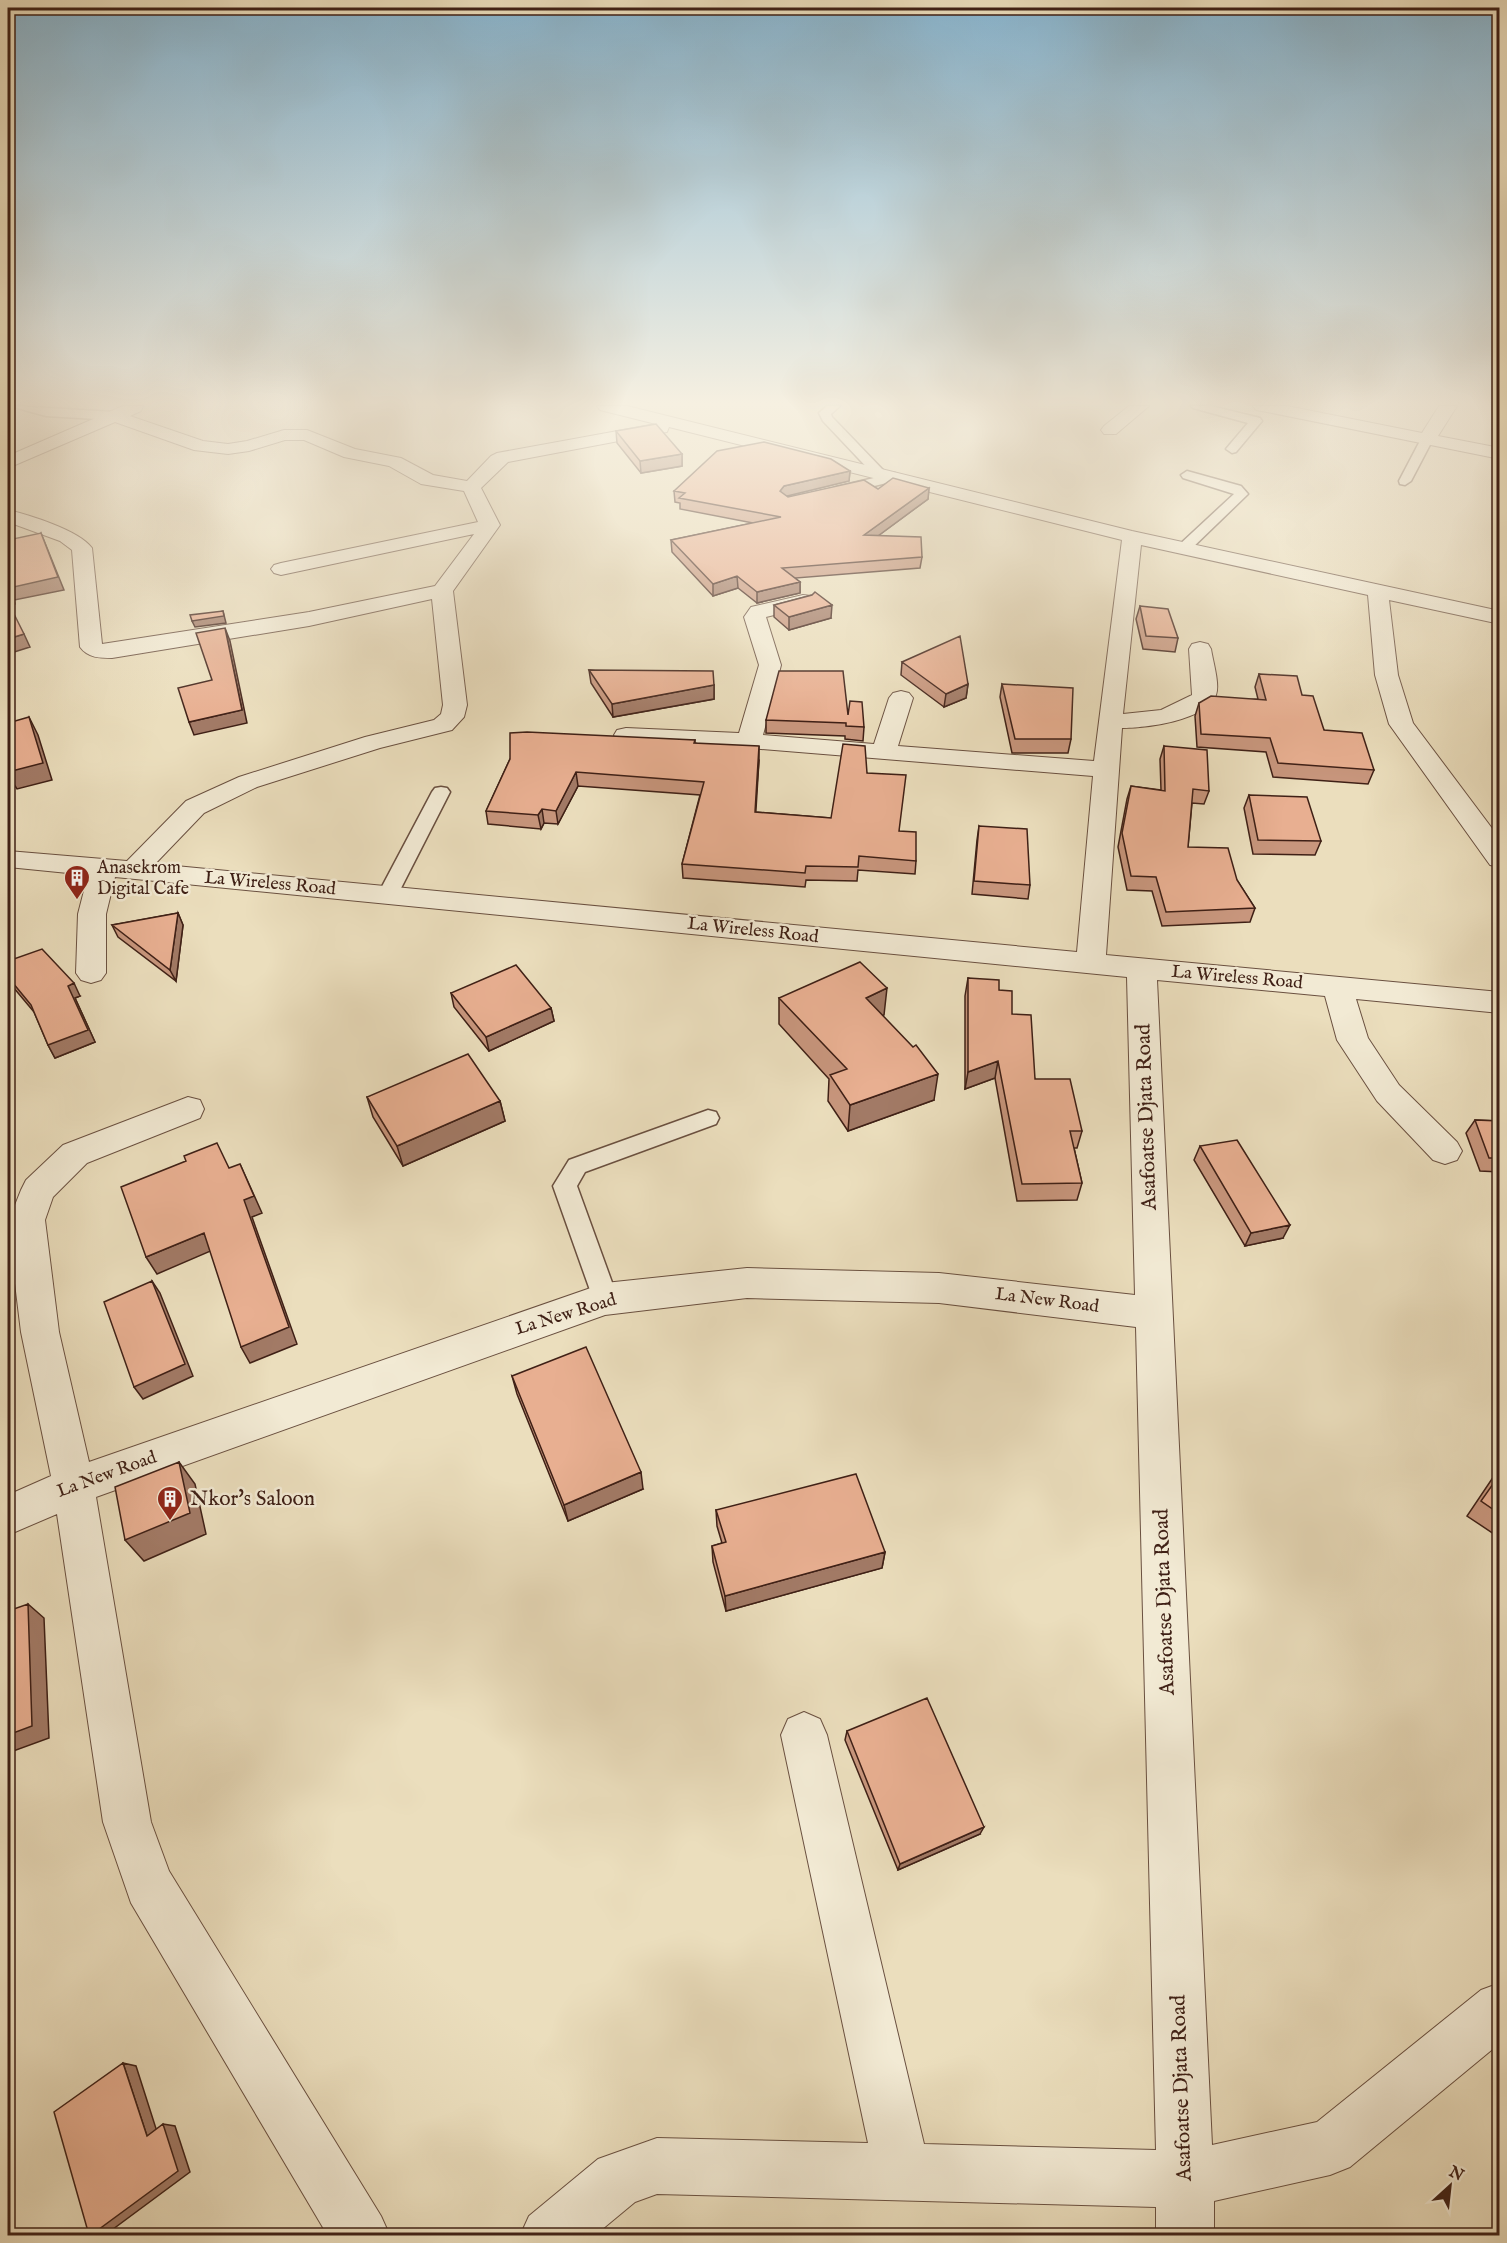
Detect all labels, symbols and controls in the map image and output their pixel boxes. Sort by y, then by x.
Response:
place label: Anasekrom Digital Cafe [96,857,189,901]
building icon: Anasekrom Digital Cafe [62,863,92,901]
street label: La Wireless Road [203,867,337,901]
street label: La Wireless Road [686,913,820,949]
street label: La Wireless Road [1170,961,1304,995]
street label: Asafoatse Djata Road [1130,1022,1164,1212]
street label: La New Road [994,1283,1101,1319]
street label: La New Road [513,1289,620,1341]
street label: La New Road [54,1446,160,1504]
building icon: Nkor's Saloon [155,1484,185,1522]
place label: Nkor's Saloon [190,1486,315,1513]
street label: Asafoatse Djata Road [1148,1507,1182,1697]
street label: Asafoatse Djata Road [1165,1993,1199,2183]
north arrow [1420,2156,1480,2216]
text: N [1444,2162,1467,2187]

